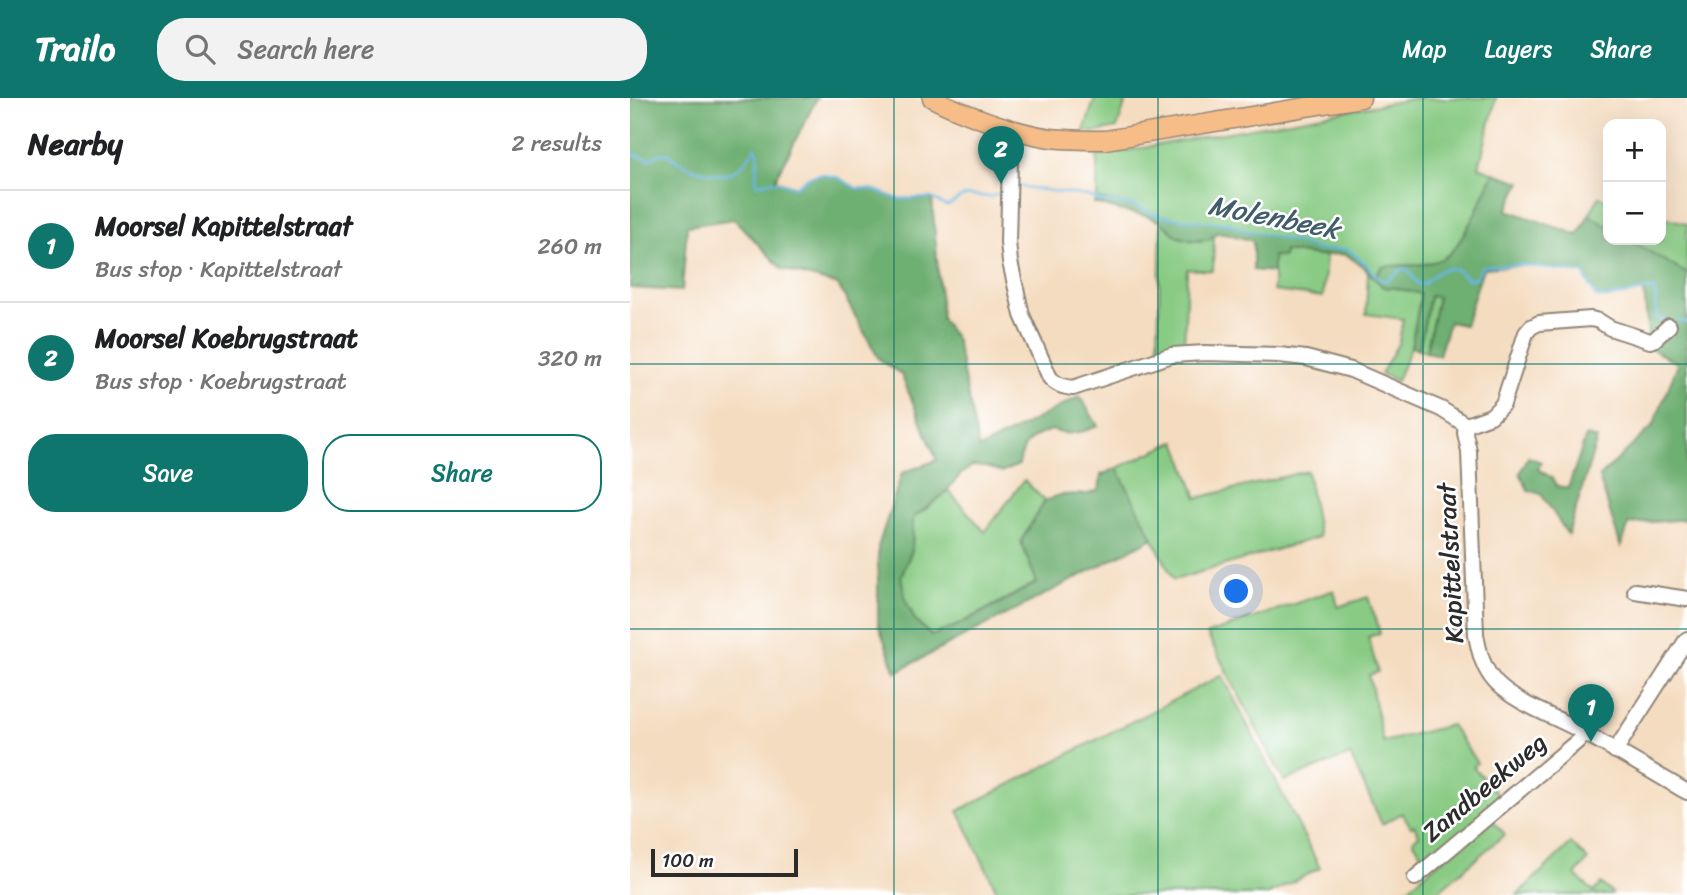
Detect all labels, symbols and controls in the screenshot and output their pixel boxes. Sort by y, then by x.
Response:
search box [157,18,647,81]
text: Trailo [35,20,115,78]
text: Search here [237,26,374,72]
text: Map [1402,28,1447,70]
text: Layers [1485,28,1552,70]
text: Share [1590,28,1652,70]
icon: search [181,30,219,68]
text: Nearby [28,117,123,171]
map controls [1603,119,1666,245]
button: + [1603,119,1666,182]
text: 2 results [511,123,602,164]
pin: 2 [978,126,1024,184]
water label: Molenbeek [1204,180,1347,254]
button: − [1603,182,1666,245]
text: Moorsel Kapittelstraat [95,203,352,249]
text: 1 [46,226,56,267]
text: 260 m [537,226,602,267]
text: Bus stop · Kapittelstraat [95,249,342,290]
text: Moorsel Koebrugstraat [95,315,358,361]
text: 2 [44,338,58,379]
text: 320 m [538,338,602,379]
text: Bus stop · Koebrugstraat [95,361,347,402]
button: Save [28,434,308,512]
button: Share [322,434,602,512]
street label: Kapittelstraat [1423,480,1477,644]
your location [1219,574,1253,608]
pin: 1 [1568,684,1614,742]
street label: Zandbeekweg [1411,720,1557,854]
text: 100 m [662,844,714,877]
scale bar [651,846,798,878]

